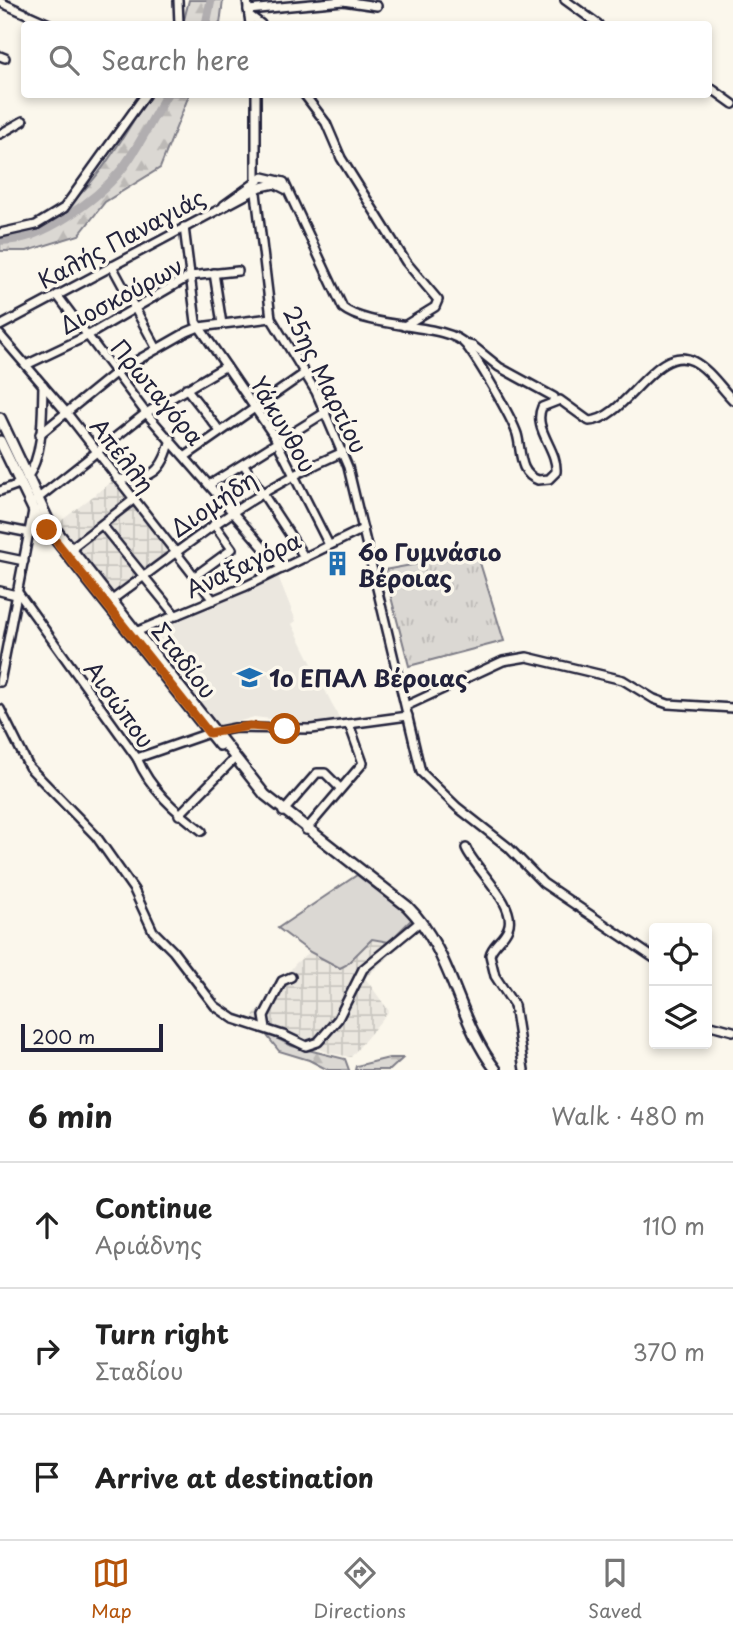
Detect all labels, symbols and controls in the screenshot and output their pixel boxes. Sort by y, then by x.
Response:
search box [21,21,712,98]
text: Search here [101,40,250,79]
icon: search [45,41,83,79]
street label: Καλής Παναγιάς [31,179,211,297]
street label: Διοσκούρων [53,248,189,342]
street label: 25ης Μαρτίου [275,299,377,459]
street label: Πρωταγόρα [103,331,213,453]
street label: Υάκυνθου [242,369,326,479]
street label: Απέλλη [82,410,164,500]
street label: Διομήδη [163,461,263,545]
route end [31,514,62,545]
street label: Αναξαγόρα [179,522,307,606]
place label: 6ο Γυμνάσιο Βέροιας [358,534,502,595]
building icon: 6ο Γυμνάσιο Βέροιας [324,550,352,578]
street label: Σταδίου [144,614,226,706]
street label: Αισώπου [76,653,164,755]
place label: 1ο ΕΠΑΛ Βέροιας [269,660,467,695]
school or university icon: 1ο ΕΠΑΛ Βέροιας [235,663,263,691]
route start [269,713,300,744]
map controls [649,923,712,1049]
button: locate [649,923,712,986]
button: layers [649,986,712,1049]
scale bar [21,1021,163,1053]
text: 200 m [32,1022,95,1050]
text: 6 min [28,1093,113,1138]
text: Walk · 480 m [551,1098,705,1133]
text: Continue [95,1188,212,1227]
icon: ahead [28,1206,66,1244]
text: 110 m [643,1208,705,1243]
text: Αριάδνης [95,1227,202,1262]
text: Turn right [95,1314,229,1353]
icon: right [28,1332,66,1370]
text: 370 m [632,1334,705,1369]
text: Σταδίου [95,1353,183,1388]
icon: arrive [28,1458,66,1496]
text: Arrive at destination [95,1458,374,1497]
tab: Map [91,1554,132,1624]
tab: Directions [314,1554,406,1624]
tab: Saved [588,1554,642,1624]

